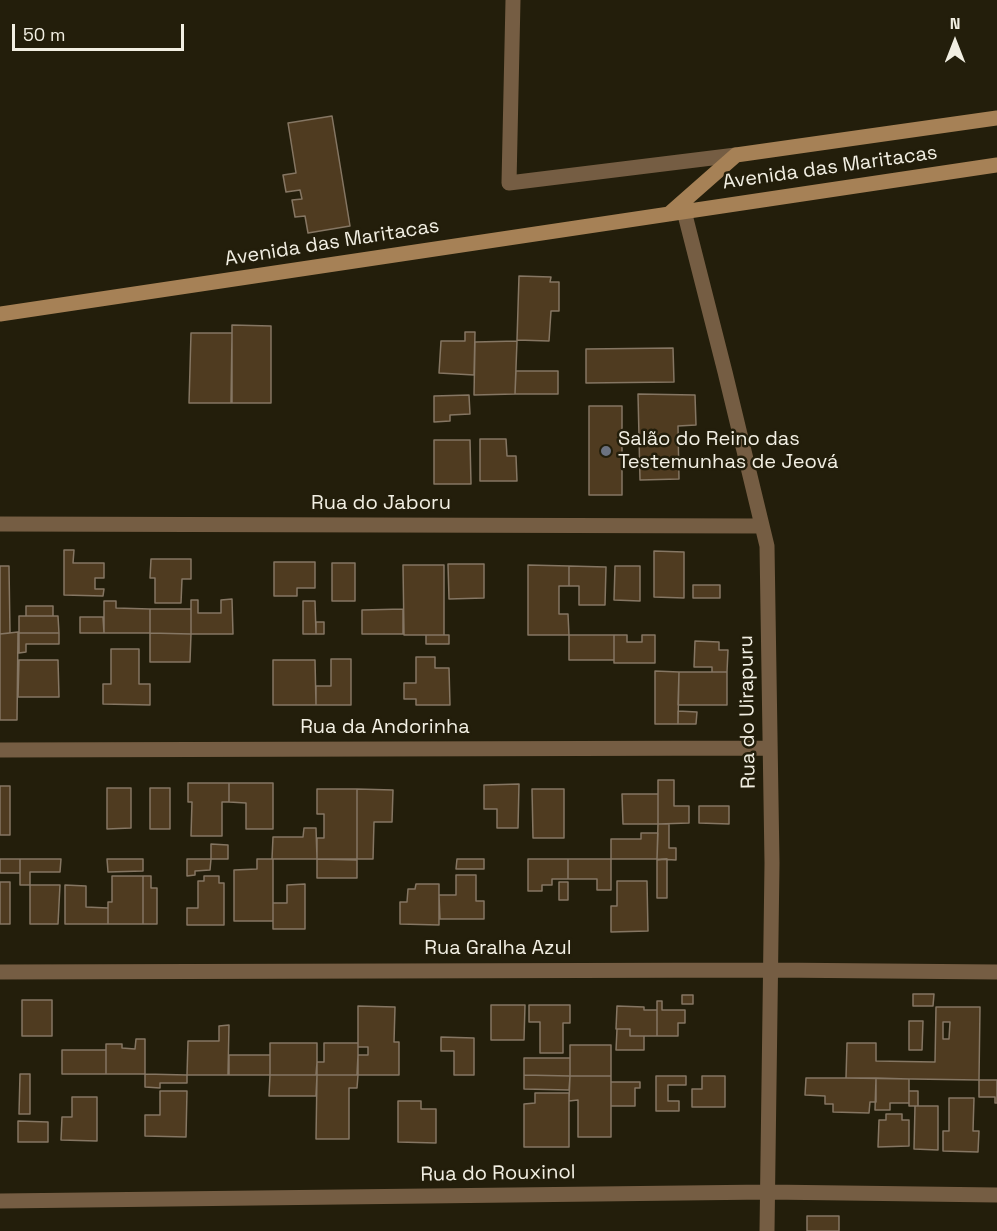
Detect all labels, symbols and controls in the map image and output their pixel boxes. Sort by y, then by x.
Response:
scale bar [15,12,188,50]
north arrow [925,12,985,72]
text: N [950,13,960,34]
text: 50 m [23,23,65,46]
street label: Avenida das Maritacas [721,141,939,195]
street label: Avenida das Maritacas [223,214,441,272]
place label: Salão do Reino das Testemunhas de Jeová [618,428,838,475]
marker: Salão do Reino das Testemunhas de Jeová [599,444,613,458]
street label: Rua do Jaboru [311,492,451,516]
street label: Rua do Uirapuru [735,635,761,789]
street label: Rua da Andorinha [300,716,470,740]
street label: Rua Gralha Azul [424,937,572,961]
street label: Rua do Rouxinol [420,1161,576,1187]

